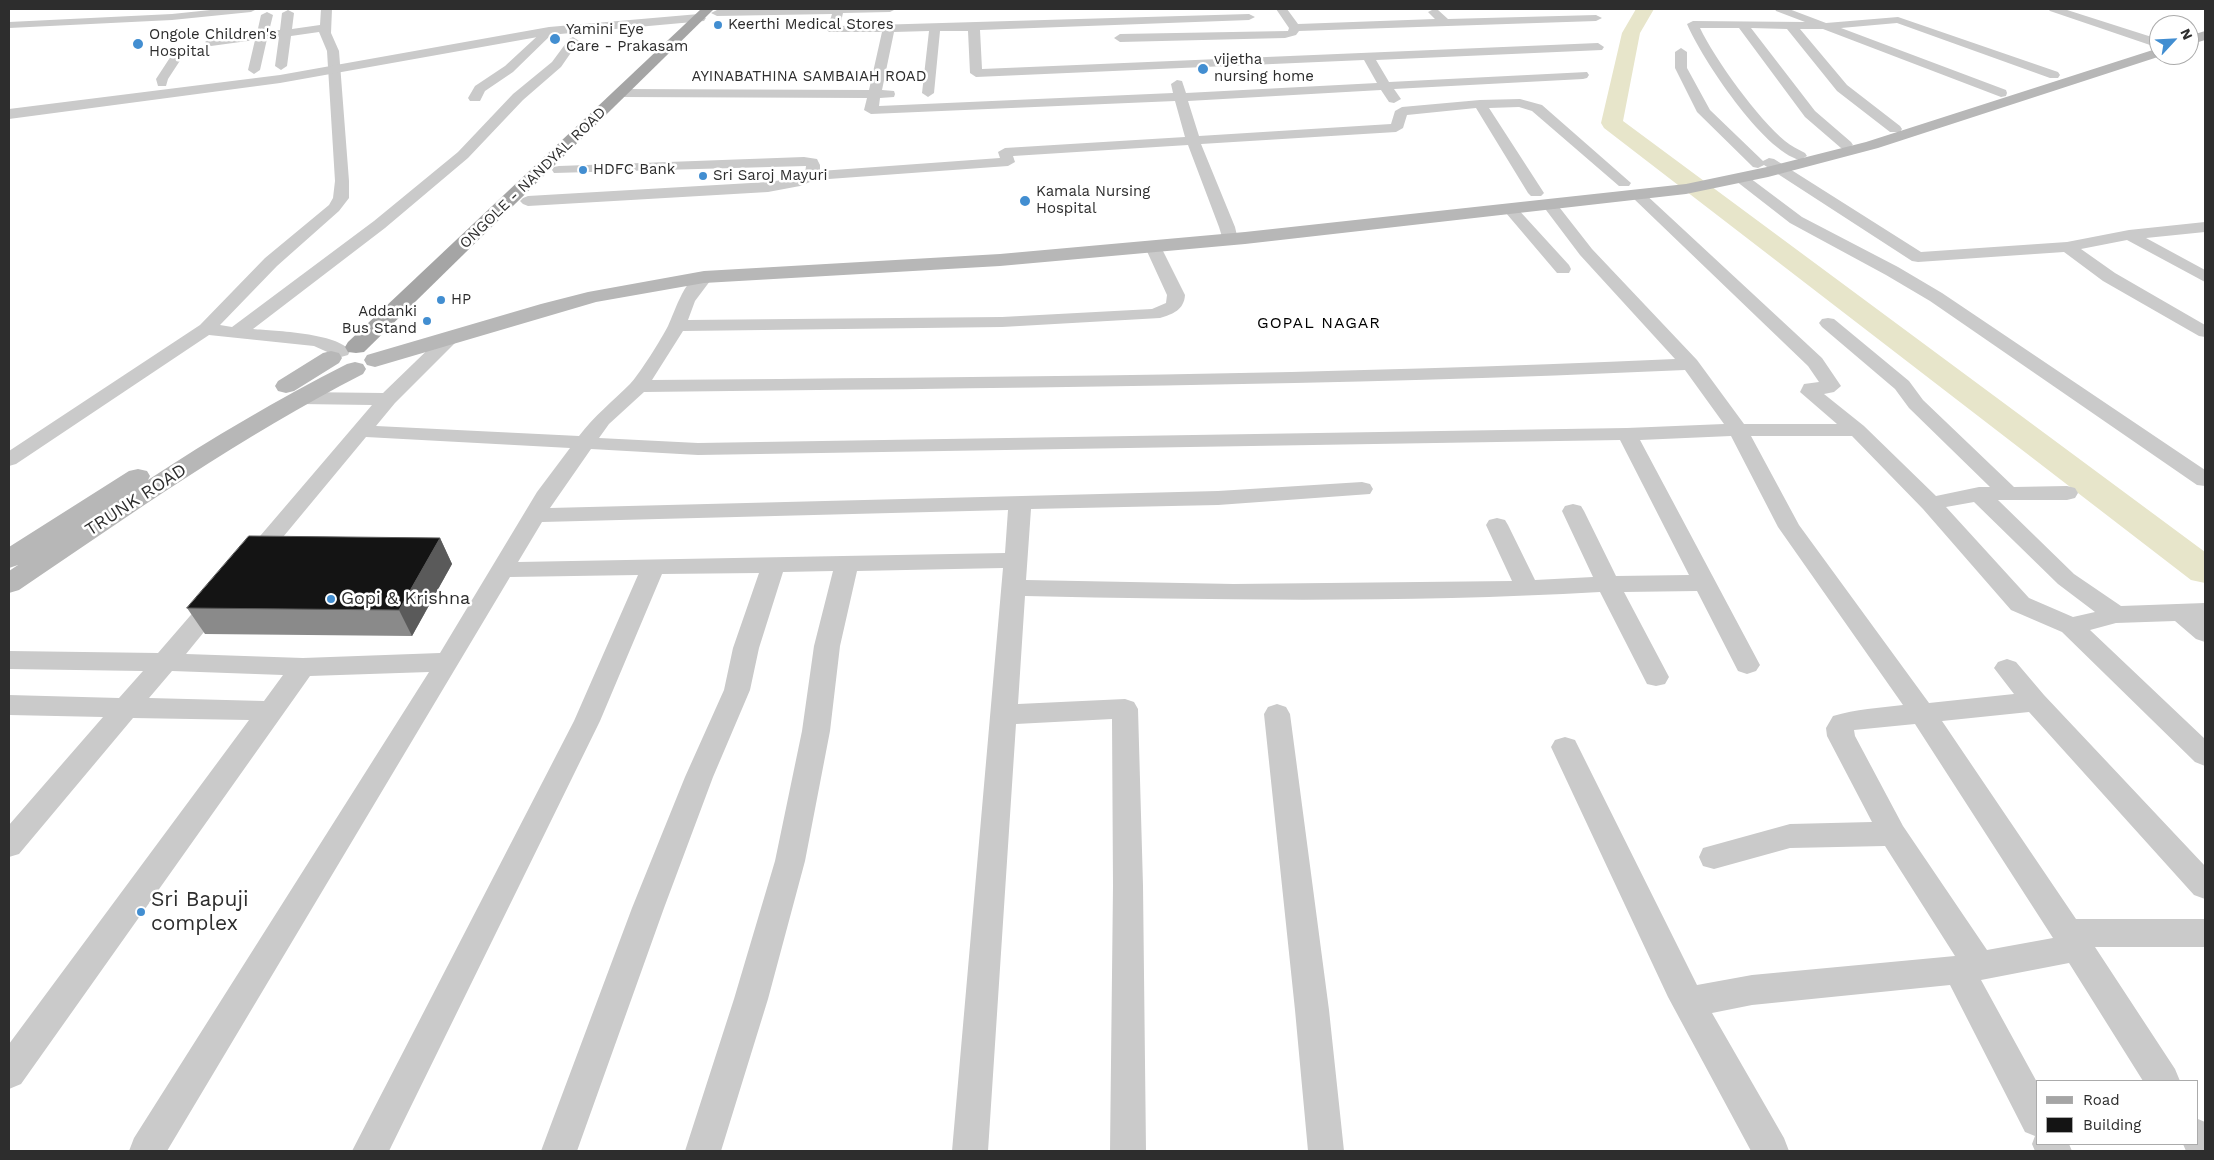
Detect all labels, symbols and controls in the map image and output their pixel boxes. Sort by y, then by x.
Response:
north arrow [2149,15,2199,65]
place label: Keerthi Medical Stores [728,16,894,34]
marker: Keerthi Medical Stores [712,19,724,31]
place label: Yamini Eye Care - Prakasam [566,21,688,56]
place label: Ongole Children's Hospital [149,26,277,61]
text: N [2177,26,2196,42]
marker: Yamini Eye Care - Prakasam [548,32,562,46]
marker: Ongole Children's Hospital [131,37,145,51]
place label: vijetha nursing home [1214,51,1314,86]
marker: vijetha nursing home [1196,62,1210,76]
street label: AYINABATHINA SAMBAIAH ROAD [692,68,926,86]
street label: ONGOLE - NANDYAL ROAD [456,103,610,253]
place label: HDFC Bank [593,161,675,179]
marker: HDFC Bank [577,164,589,176]
place label: Sri Saroj Mayuri [713,167,828,185]
marker: Sri Saroj Mayuri [697,170,709,182]
place label: Kamala Nursing Hospital [1036,183,1150,218]
marker: Kamala Nursing Hospital [1018,194,1032,208]
place label: HP [451,291,471,309]
marker: HP [435,294,447,306]
place label: Addanki Bus Stand [342,303,417,338]
district label: GOPAL NAGAR [1256,313,1382,333]
marker: Addanki Bus Stand [421,315,433,327]
street label: TRUNK ROAD [81,459,191,541]
place label: Gopi & Krishna [341,588,470,610]
marker: Gopi & Krishna [325,593,337,605]
place label: Sri Bapuji complex [151,887,249,937]
marker: Sri Bapuji complex [135,906,147,918]
legend [2036,1080,2199,1145]
text: Road [2083,1091,2120,1109]
text: Building [2083,1116,2141,1134]

